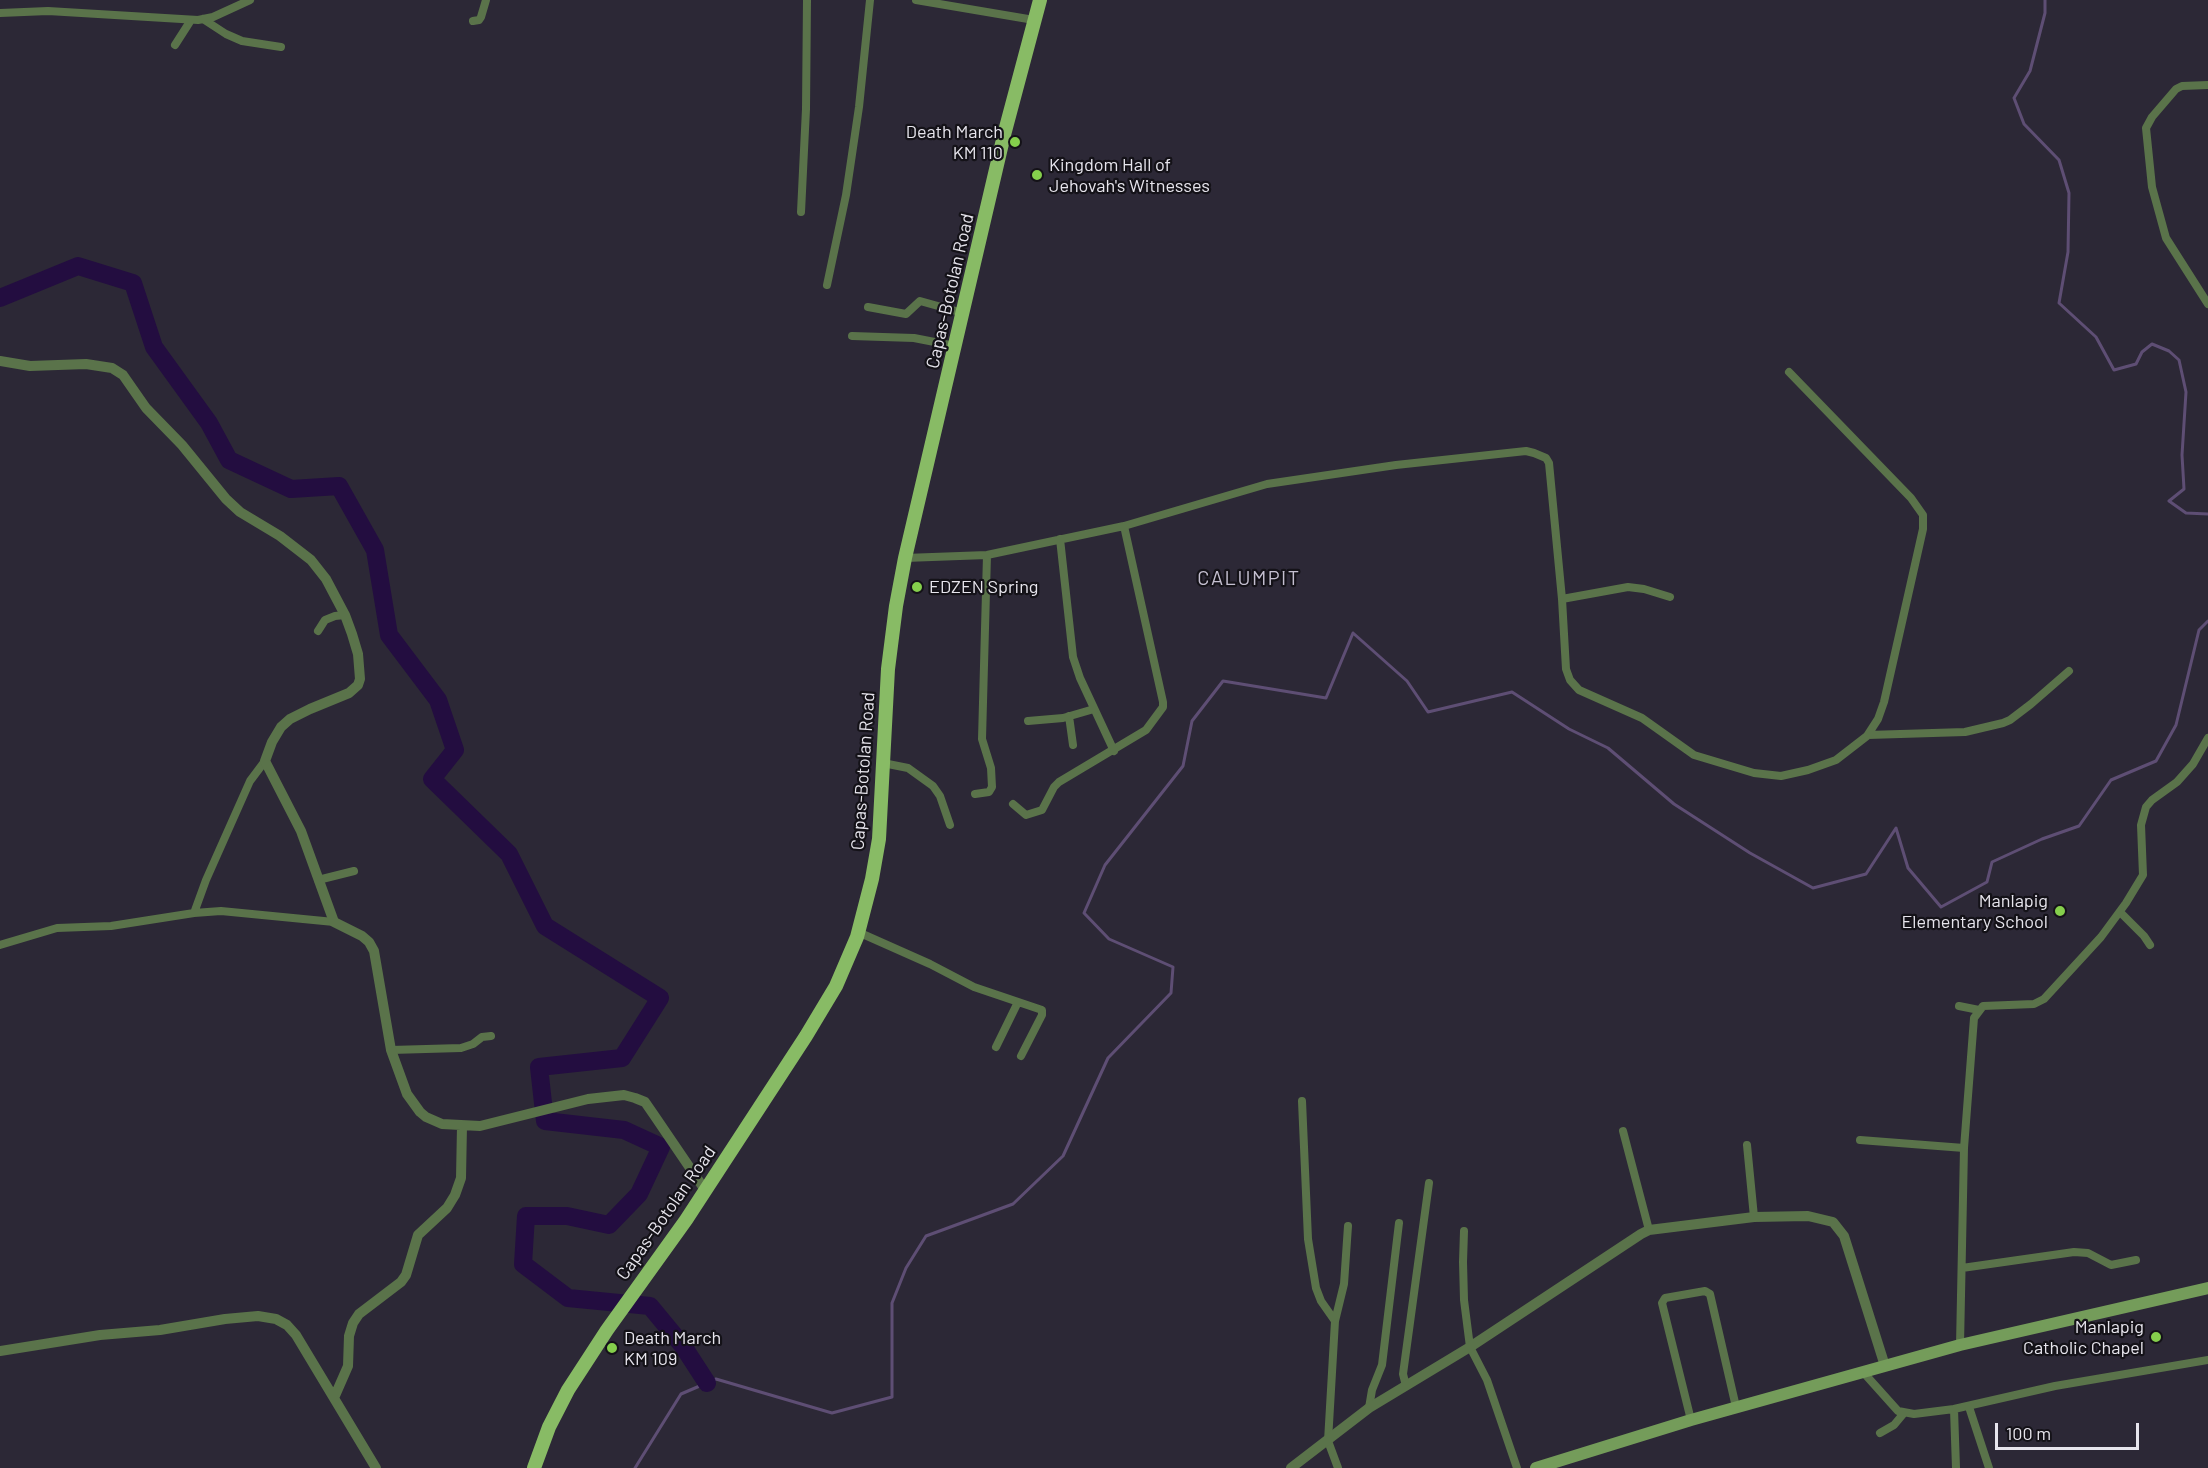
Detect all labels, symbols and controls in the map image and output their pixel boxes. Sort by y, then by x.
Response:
place label: Death March KM 110 [906,121,1003,164]
marker: Death March KM 110 [1008,135,1022,149]
place label: Kingdom Hall of Jehovah's Witnesses [1049,154,1210,196]
marker: Kingdom Hall of Jehovah's Witnesses [1030,168,1044,182]
street label: Capas-Botolan Road [922,211,978,371]
district label: CALUMPIT [1197,566,1301,590]
place label: EDZEN Spring [929,576,1038,598]
marker: EDZEN Spring [910,580,924,594]
street label: Capas-Botolan Road [847,691,879,851]
place label: Manlapig Elementary School [1901,890,2048,932]
marker: Manlapig Elementary School [2053,904,2067,918]
street label: Capas-Botolan Road [612,1142,720,1284]
place label: Manlapig Catholic Chapel [2023,1316,2144,1358]
place label: Death March KM 109 [624,1327,721,1370]
marker: Manlapig Catholic Chapel [2149,1330,2163,1344]
marker: Death March KM 109 [605,1341,619,1355]
scale bar [1998,1411,2142,1449]
text: 100 m [2006,1422,2051,1444]

